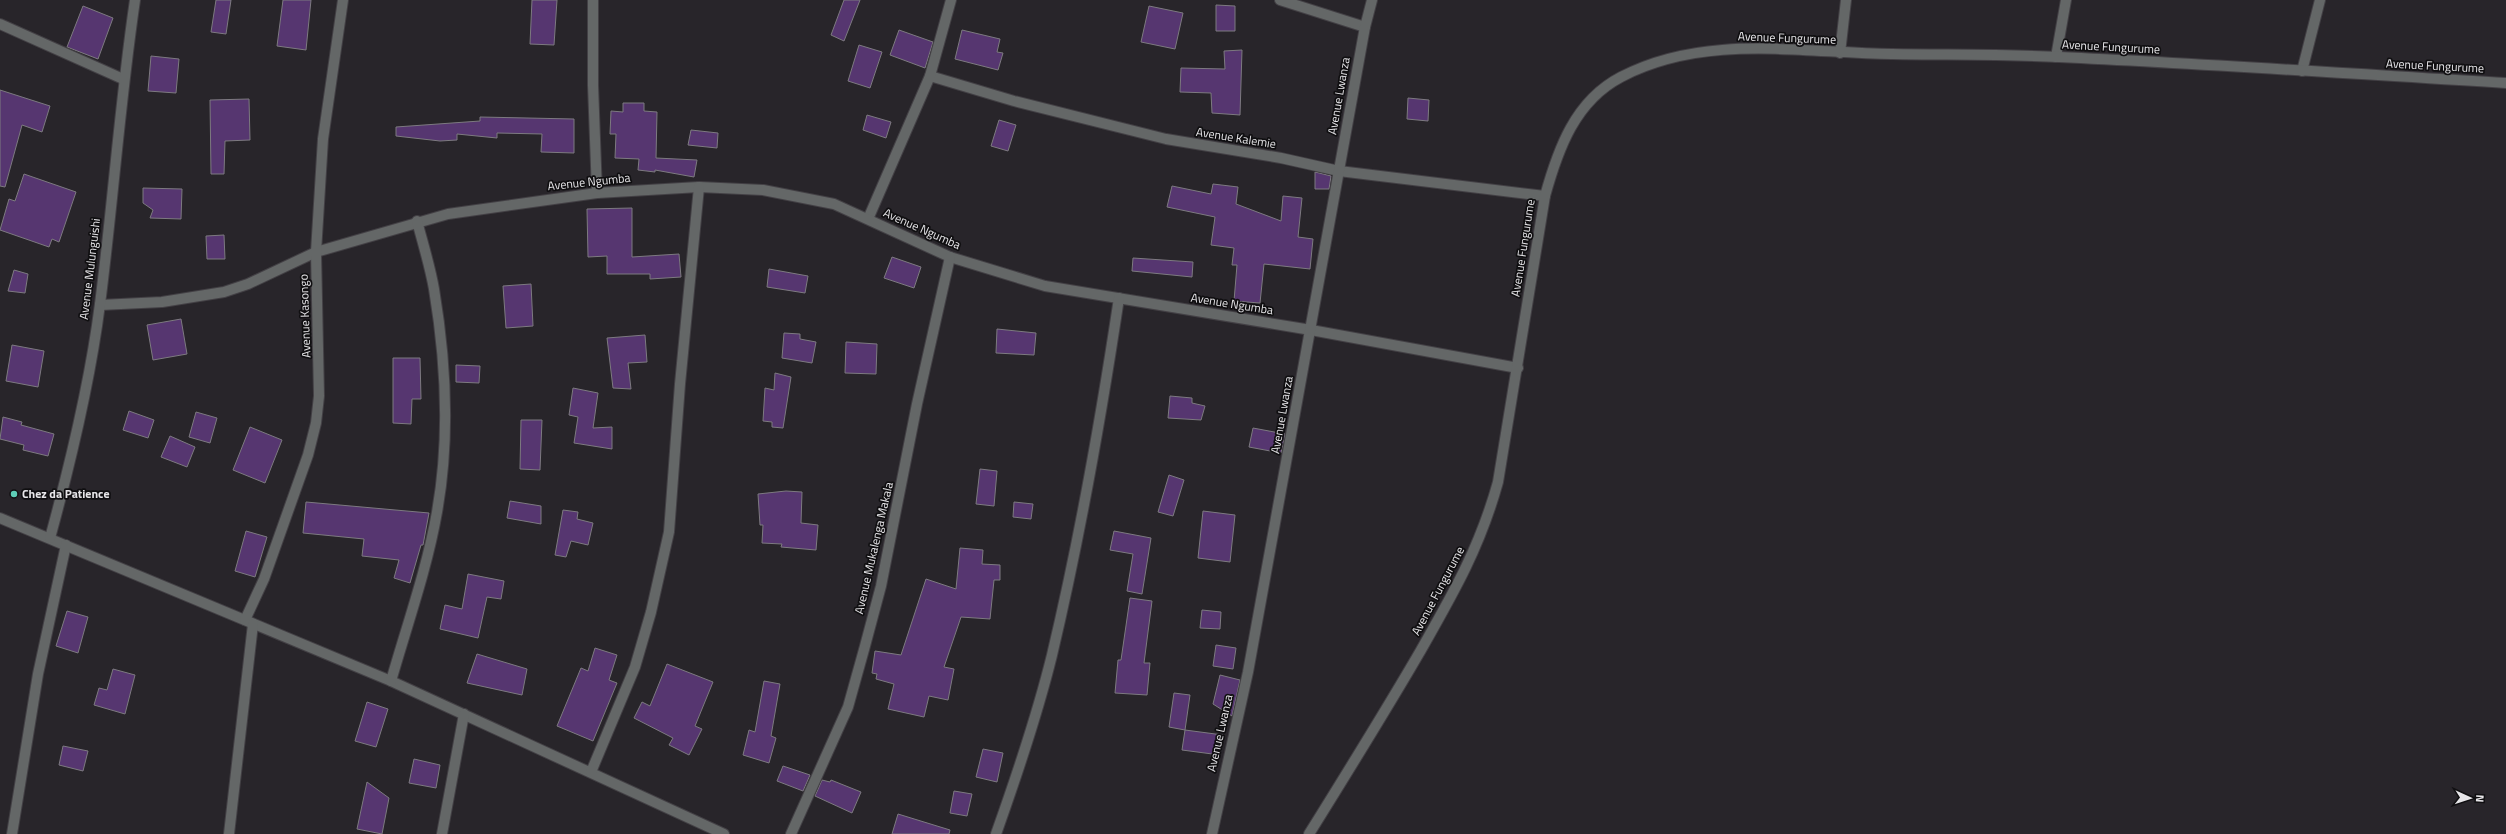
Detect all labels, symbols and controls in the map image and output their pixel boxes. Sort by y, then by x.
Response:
street label: Avenue Fungurume [1738,26,1836,49]
street label: Avenue Fungurume [2061,34,2161,59]
street label: Avenue Fungurume [2385,53,2485,78]
street label: Avenue Lwanza [1322,56,1355,136]
street label: Avenue Kalemie [1195,122,1277,153]
street label: Avenue Ngumba [547,168,631,195]
street label: Avenue Fungurume [1505,198,1540,298]
street label: Avenue Ngumba [880,203,964,254]
street label: Avenue Mulunguishi [74,217,105,321]
street label: Avenue Kasongo [294,274,315,358]
street label: Avenue Ngumba [1190,288,1275,319]
street label: Avenue Lwanza [1265,375,1298,455]
street label: Avenue Mukalenga Makala [849,480,898,616]
place label: Chez da Patience [22,484,110,503]
marker: Chez da Patience [9,489,19,499]
street label: Avenue Fungurume [1406,543,1469,639]
street label: Avenue Lwanza [1201,692,1238,773]
north arrow [2450,778,2490,818]
text: N [2472,794,2488,803]

